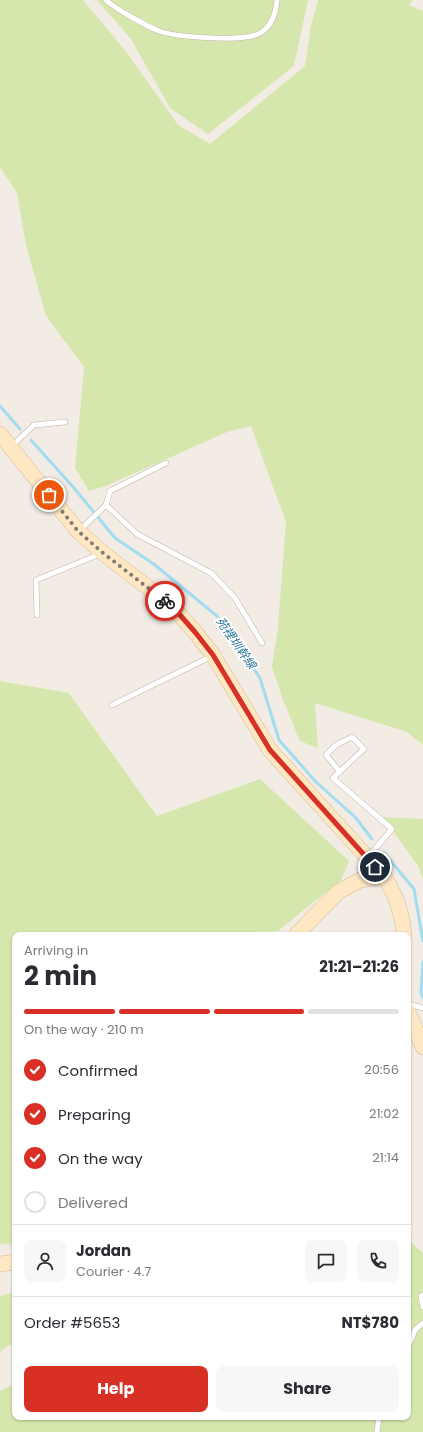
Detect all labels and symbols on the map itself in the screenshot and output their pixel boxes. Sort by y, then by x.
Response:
pin [32,478,66,512]
courier [145,581,185,621]
water label: 苑裡圳幹線 [212,613,262,674]
pin [358,850,392,884]

